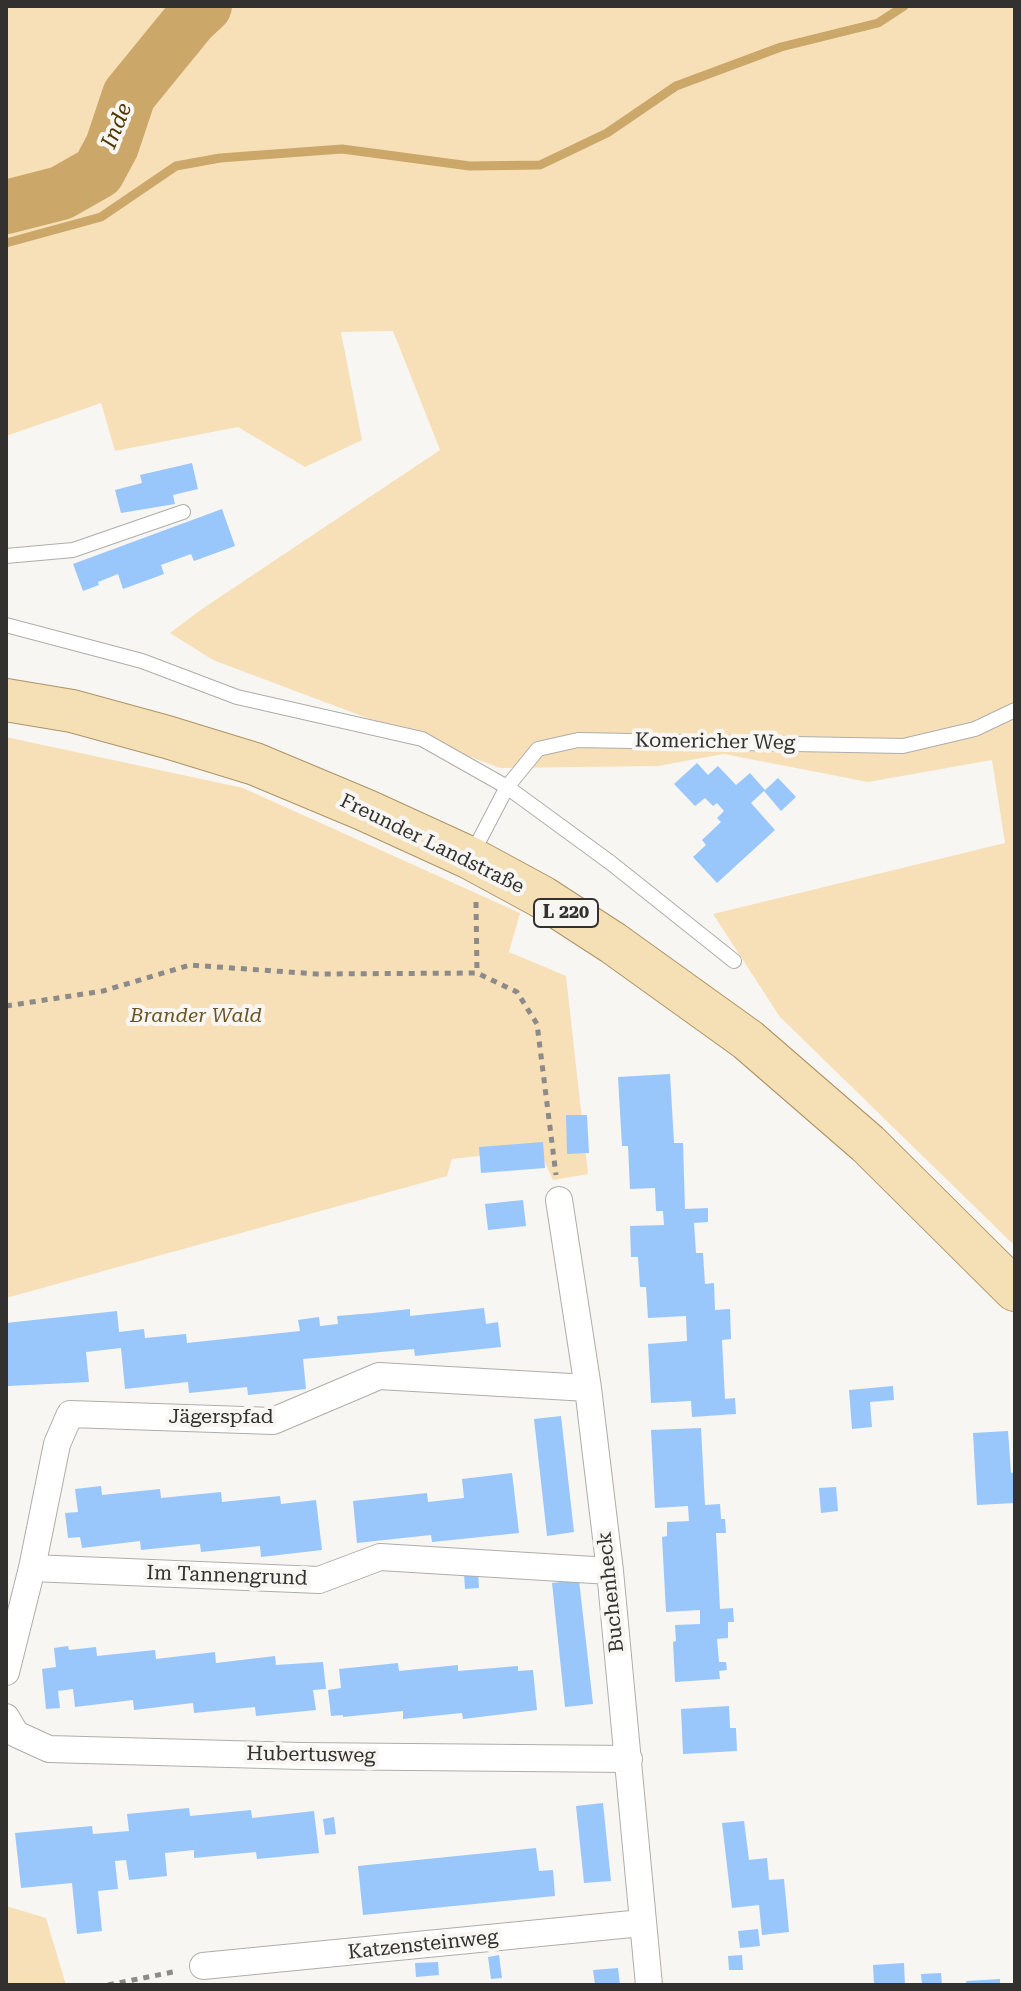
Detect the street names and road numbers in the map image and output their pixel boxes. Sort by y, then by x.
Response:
street label: Komericher Weg [635,729,795,755]
street label: Freunder Landstraße [336,789,528,899]
road number: L 220 [534,899,598,927]
street label: Jägerspfad [169,1405,273,1429]
street label: Buchenheck [593,1530,629,1654]
street label: Im Tannengrund [146,1561,308,1591]
street label: Hubertusweg [246,1742,376,1768]
street label: Katzensteinweg [347,1925,499,1965]

